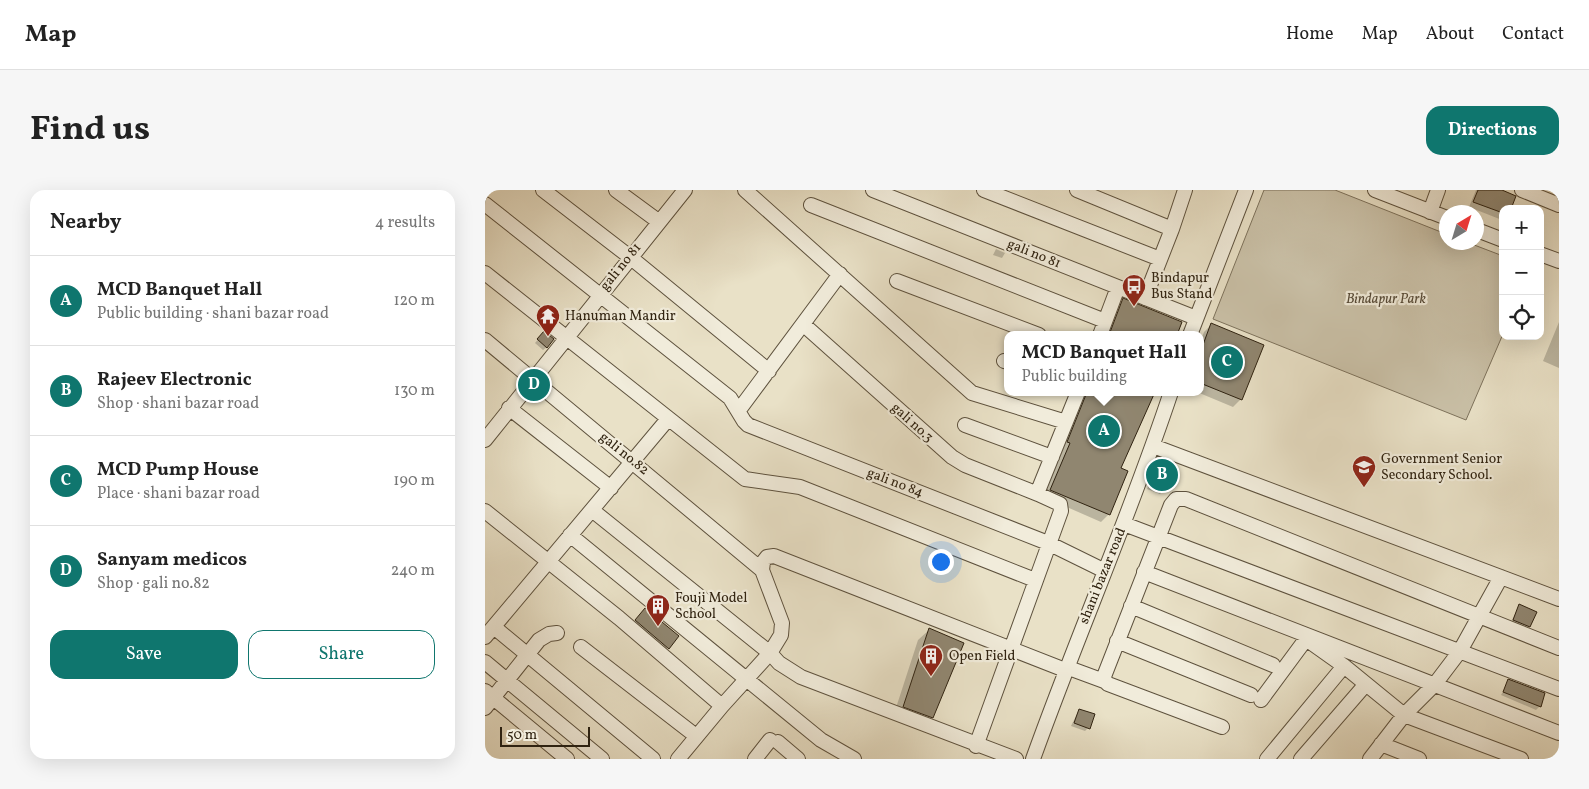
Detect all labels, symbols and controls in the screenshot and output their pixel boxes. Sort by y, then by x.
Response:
text: Map [25,18,76,52]
text: Home [1286,22,1334,47]
text: Map [1362,22,1398,47]
text: About [1426,22,1474,47]
text: Contact [1502,22,1564,47]
text: Find us [30,106,150,154]
button: Directions [1426,106,1559,155]
north arrow [1439,205,1484,250]
map controls [1499,205,1544,340]
button: + [1499,205,1544,250]
text: Nearby [50,208,121,237]
text: 4 results [375,212,435,234]
street label: gali no 81 [1004,235,1064,273]
street label: gali no 81 [596,239,646,295]
button: − [1499,250,1544,295]
place label: Bindapur Bus Stand [1151,269,1212,304]
bus stop icon: Bindapur Bus Stand [1121,273,1147,307]
text: MCD Banquet Hall [97,277,262,303]
text: A [60,290,72,312]
text: 120 m [393,290,435,312]
park label: Bindapur Park [1346,290,1427,309]
button: locate [1499,295,1544,340]
text: Public building · shani bazar road [97,303,329,325]
temple icon: Hanuman Mandir [535,303,561,337]
place label: Hanuman Mandir [565,307,676,326]
popup [1004,331,1204,396]
text: MCD Banquet Hall [1021,340,1187,366]
pin: C [1211,343,1243,381]
pin: D [518,366,550,404]
text: Public building [1021,366,1127,388]
text: Rajeev Electronic [97,367,252,393]
text: B [61,380,71,402]
text: 130 m [394,380,435,402]
text: Shop · shani bazar road [97,393,259,415]
street label: gali no.3 [887,399,937,447]
pin: A [1088,412,1120,450]
street label: gali no.82 [595,428,653,480]
place label: Government Senior Secondary School. [1381,450,1502,485]
school or university icon: Government Senior Secondary School. [1351,454,1377,488]
pin: B [1146,456,1178,494]
text: MCD Pump House [97,457,259,483]
street label: gali no 84 [864,464,926,502]
text: C [61,470,71,492]
text: 190 m [393,470,435,492]
text: Place · shani bazar road [97,483,260,505]
street label: shani bazar road [1075,525,1131,627]
text: Sanyam medicos [97,547,247,573]
your location [928,549,954,575]
text: D [60,560,72,582]
text: 240 m [391,560,435,582]
text: Shop · gali no.82 [97,573,210,595]
place label: Fouji Model School [675,589,747,624]
building icon: Fouji Model School [645,593,671,627]
button: Save [50,630,238,679]
button: Share [248,630,435,679]
building icon: Open Field [918,643,944,677]
place label: Open Field [949,647,1016,666]
scale bar [500,724,590,747]
text: 50 m [507,726,537,745]

